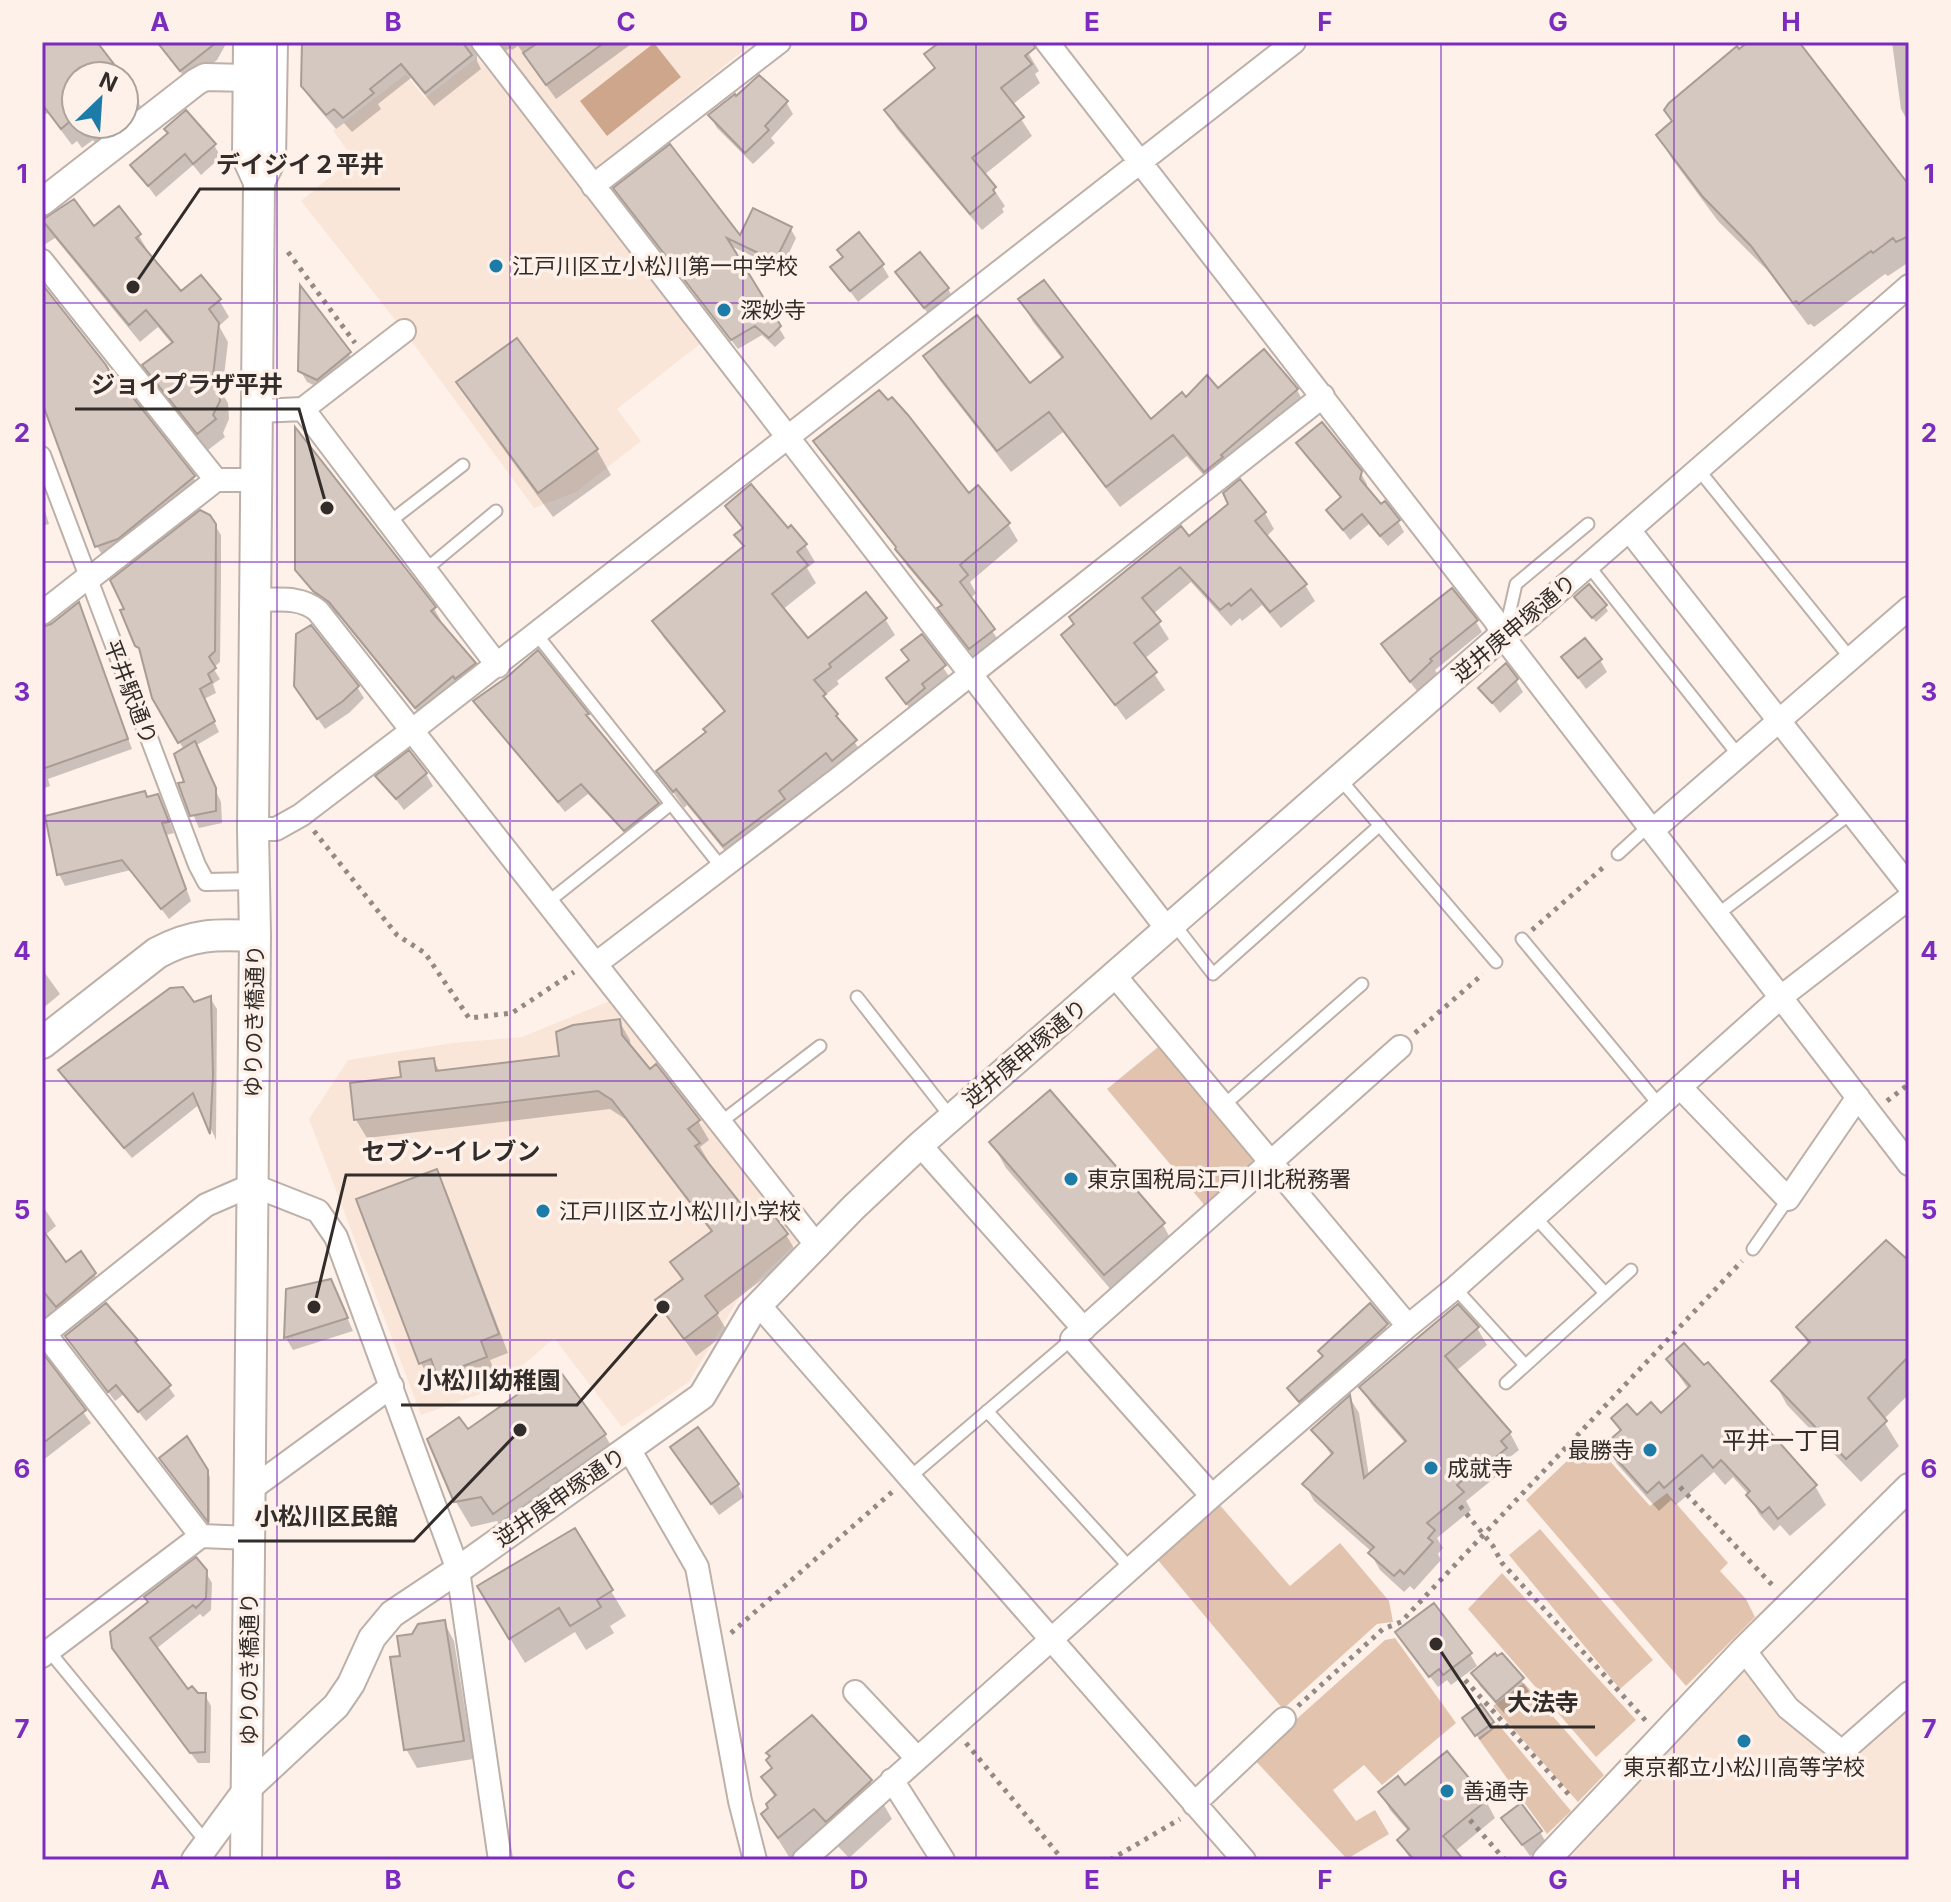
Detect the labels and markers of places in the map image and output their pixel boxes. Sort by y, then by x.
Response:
callout: デイジイ２平井 [200,141,400,189]
place label: 江戸川区立小松川第一中学校 [512,253,798,279]
marker: 江戸川区立小松川第一中学校 [487,257,505,275]
place label: 深妙寺 [740,297,806,323]
marker: 深妙寺 [715,301,733,319]
callout: ジョイプラザ平井 [75,361,299,409]
callout: セブン-イレブン [346,1127,557,1175]
place label: 東京国税局江戸川北税務署 [1087,1166,1351,1192]
marker: 東京国税局江戸川北税務署 [1062,1170,1080,1188]
place label: 江戸川区立小松川小学校 [559,1198,801,1224]
marker: 江戸川区立小松川小学校 [534,1202,552,1220]
callout: 小松川幼稚園 [401,1357,577,1405]
place label: 最勝寺 [1568,1437,1634,1463]
marker: 最勝寺 [1641,1441,1659,1459]
place label: 成就寺 [1447,1455,1513,1481]
marker: 成就寺 [1422,1459,1440,1477]
callout: 小松川区民館 [238,1493,414,1541]
callout: 大法寺 [1491,1679,1595,1727]
marker: 東京都立小松川高等学校 [1735,1732,1753,1750]
place label: 東京都立小松川高等学校 [1623,1754,1865,1780]
place label: 善通寺 [1463,1778,1529,1804]
marker: 善通寺 [1438,1782,1456,1800]

